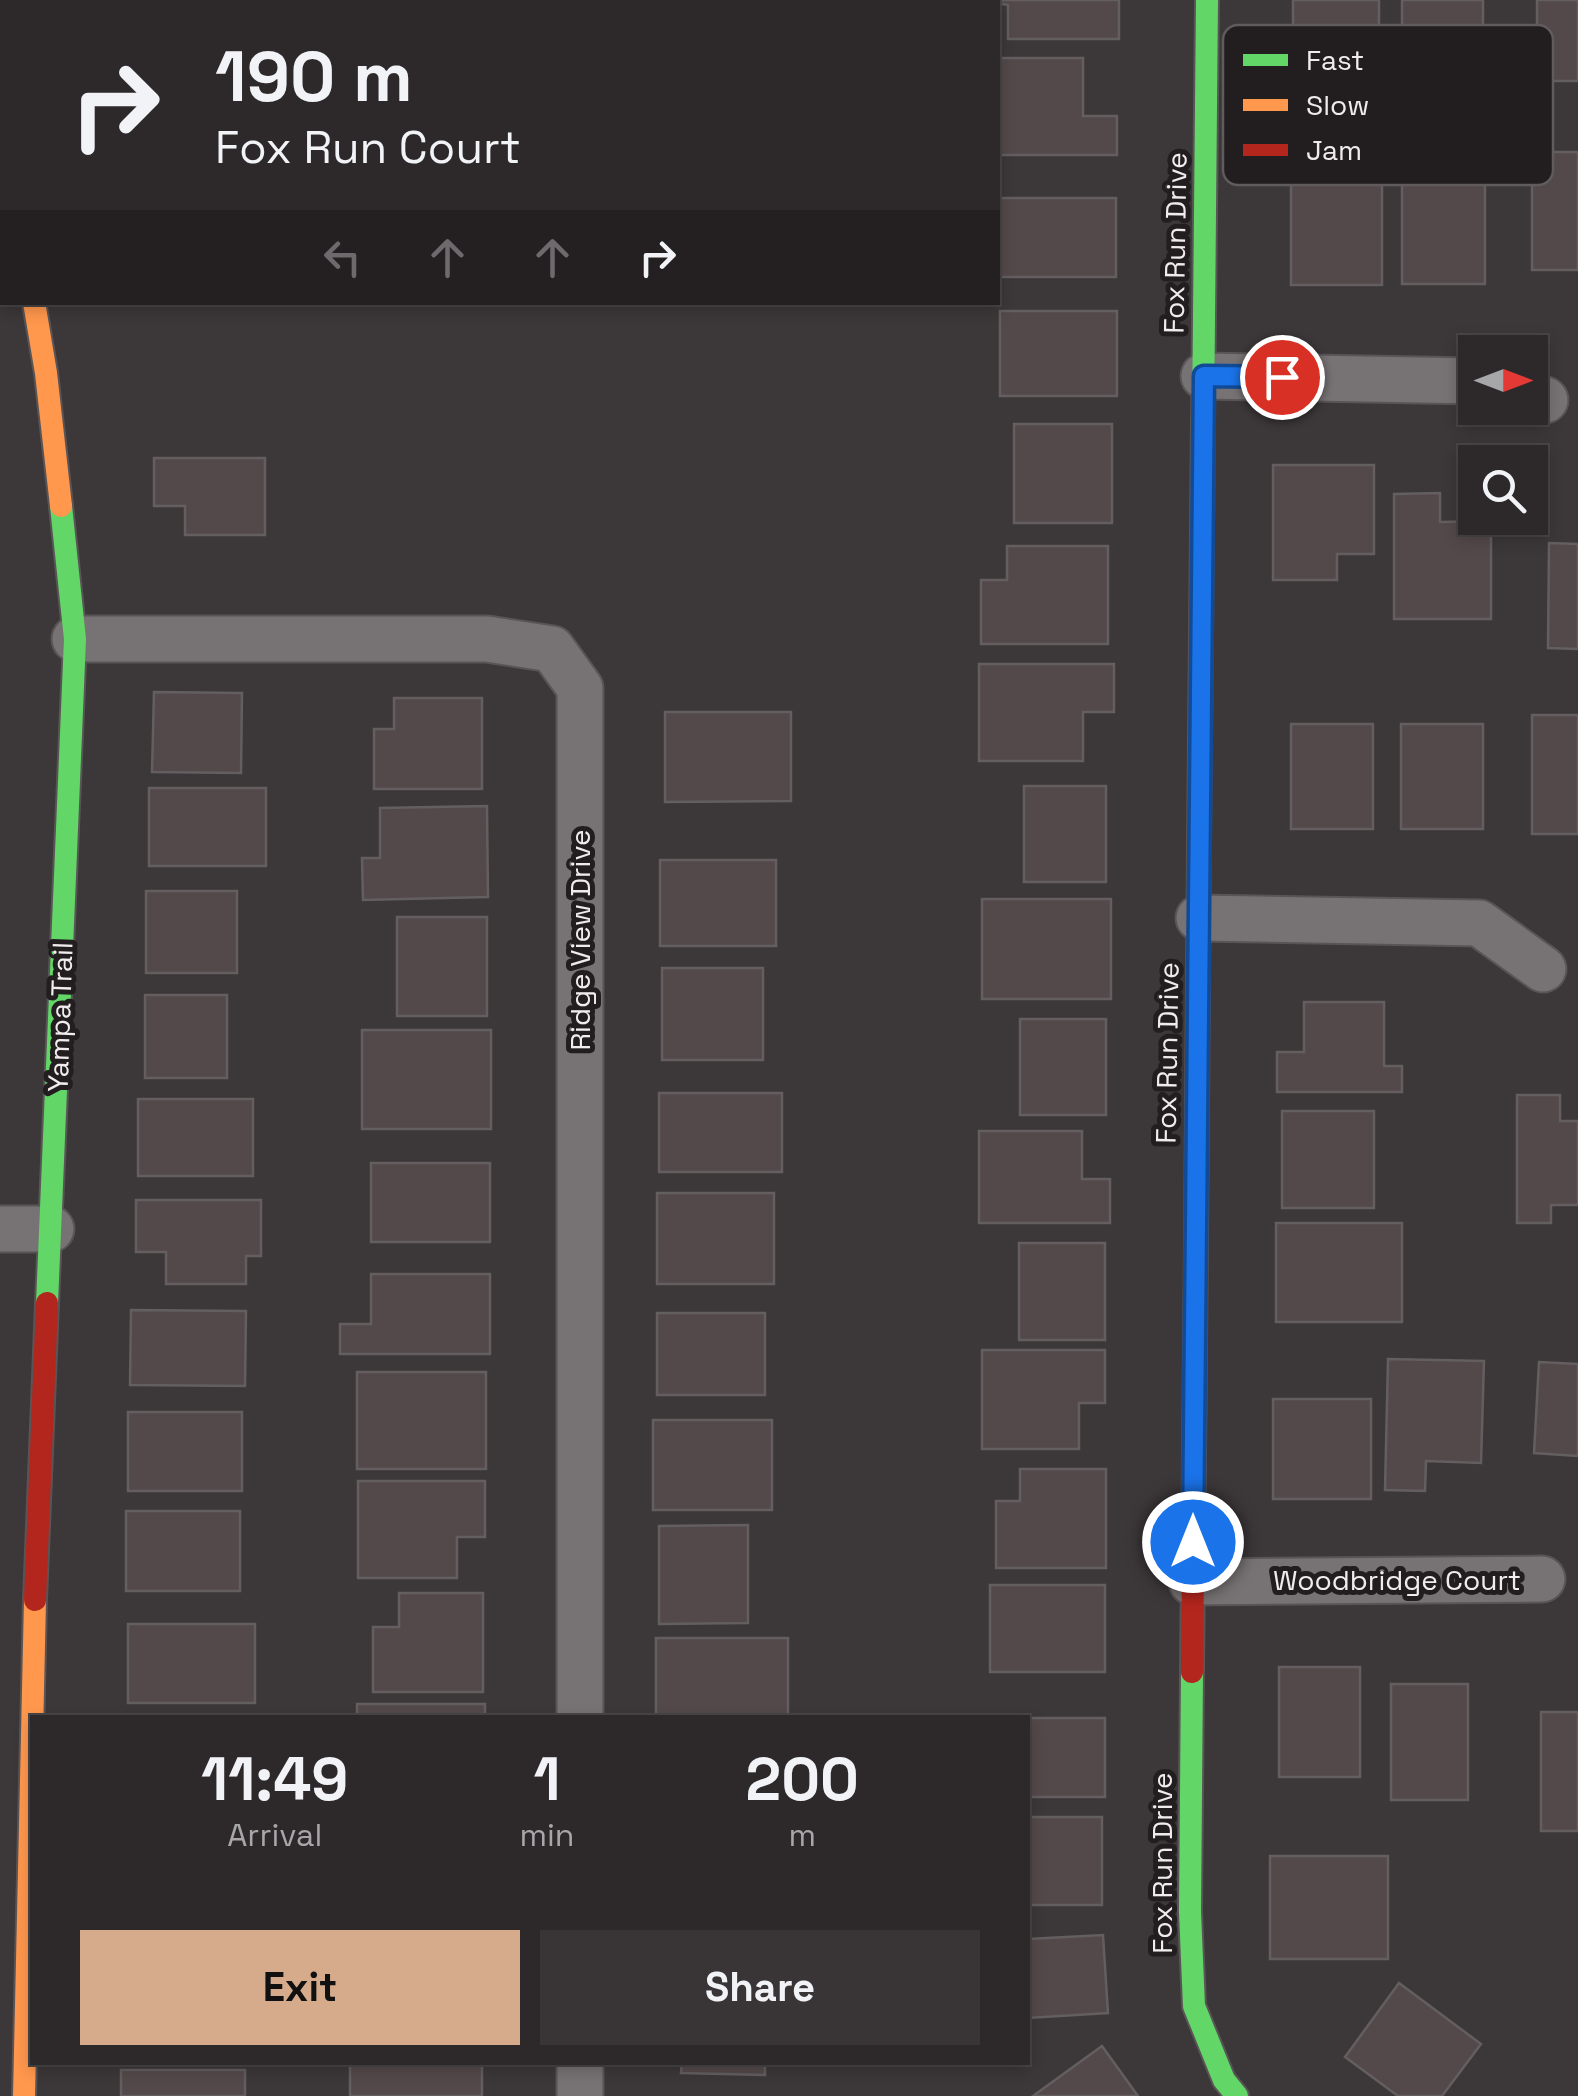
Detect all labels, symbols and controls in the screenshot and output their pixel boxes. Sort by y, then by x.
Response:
legend [1223,25,1553,185]
text: 190 m [215,32,413,121]
icon: right [50,40,180,170]
text: Fast [1306,42,1364,78]
text: Slow [1306,87,1369,123]
text: Fox Run Court [215,119,521,176]
text: Jam [1306,132,1362,168]
street label: Fox Run Drive [1155,152,1195,334]
icon: left [315,230,370,285]
icon: ahead [420,230,475,285]
icon: ahead [525,230,580,285]
icon: right [630,230,685,285]
pin [1240,335,1325,420]
north arrow [1458,335,1548,425]
map controls [1458,335,1548,535]
icon: arrive [1255,350,1310,405]
button: search [1458,445,1548,535]
street label: Ridge View Drive [562,829,598,1051]
street label: Yampa Trail [39,941,81,1093]
street label: Fox Run Drive [1147,962,1187,1144]
position arrow [1141,1490,1245,1594]
street label: Woodbridge Court [1273,1562,1521,1598]
text: 11:49 [201,1741,348,1818]
text: 1 [533,1741,561,1818]
text: 200 [746,1741,859,1818]
street label: Fox Run Drive [1144,1772,1180,1954]
text: Arrival [227,1815,322,1855]
text: min [519,1815,574,1855]
text: m [788,1815,816,1855]
button: Exit [80,1930,520,2045]
button: Share [540,1930,980,2045]

